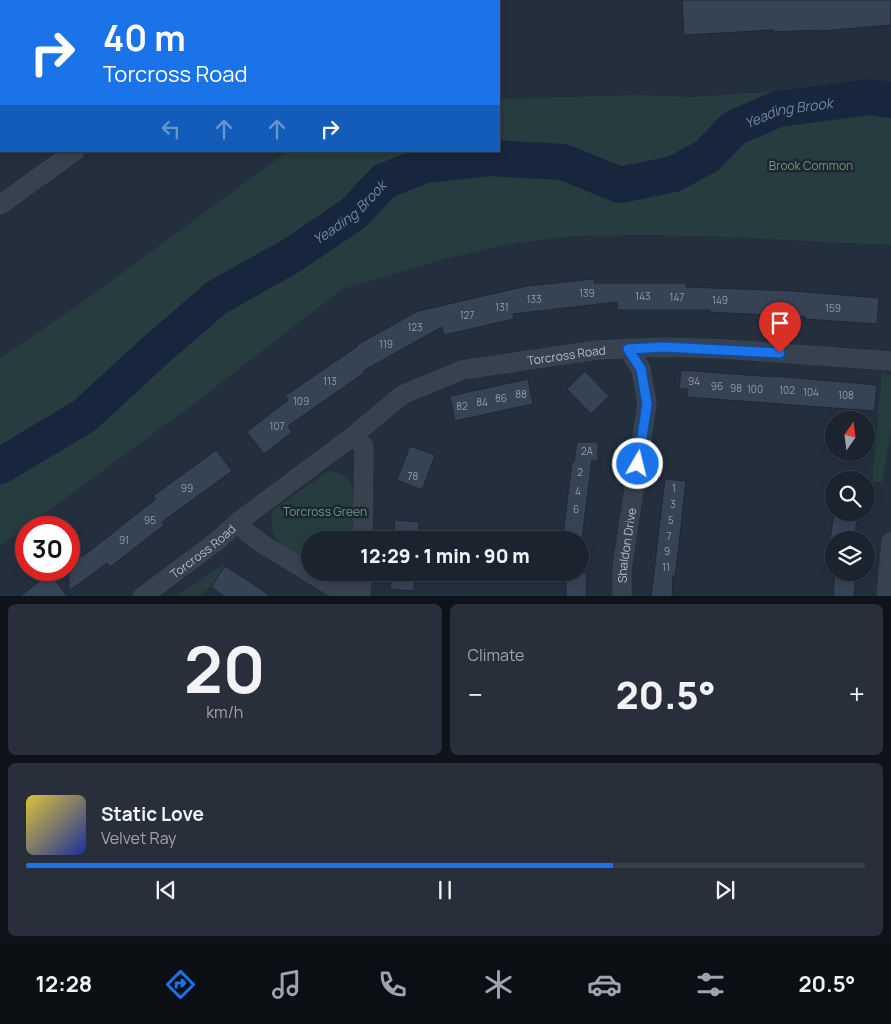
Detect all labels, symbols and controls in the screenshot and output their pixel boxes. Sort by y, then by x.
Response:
text: 40 m [103,14,186,62]
icon: right [20,20,85,85]
text: Torcross Road [103,59,248,89]
water label: Yeading Brook [741,92,836,132]
icon: left [157,115,185,143]
icon: ahead [210,115,238,143]
icon: ahead [263,115,291,143]
icon: right [316,115,344,143]
park label: Brook Common [769,157,853,174]
water label: Yeading Brook [309,174,391,248]
house number: 139 [579,286,595,300]
house number: 143 [635,289,651,303]
house number: 147 [670,290,684,304]
house number: 133 [527,292,541,306]
house number: 149 [712,293,728,307]
house number: 131 [495,300,509,314]
house number: 159 [825,301,841,315]
pin [759,302,801,353]
house number: 127 [460,308,474,322]
icon: arrive [766,309,794,337]
house number: 123 [407,320,423,334]
house number: 119 [379,337,393,351]
street label: Torcross Road [526,341,606,369]
house number: 113 [323,374,337,388]
house number: 94 [688,374,700,388]
house number: 96 [711,379,723,393]
house number: 98 [730,381,742,395]
house number: 100 [747,382,763,396]
house number: 102 [779,383,795,397]
house number: 104 [803,385,819,399]
house number: 88 [515,387,527,401]
house number: 108 [838,388,854,402]
house number: 86 [495,391,507,405]
house number: 109 [293,394,309,408]
house number: 84 [476,395,488,409]
house number: 82 [456,399,468,413]
north arrow [825,411,875,461]
map controls [825,411,875,581]
house number: 107 [269,419,285,433]
position arrow [611,437,663,489]
house number: 2A [581,444,594,458]
house number: 2 [577,465,583,479]
house number: 78 [408,469,419,483]
button: search [825,471,875,521]
house number: 99 [181,481,193,495]
house number: 1 [672,481,676,495]
house number: 4 [575,484,581,498]
house number: 3 [670,497,676,511]
house number: 6 [573,502,579,516]
park label: Torcross Green [283,503,367,520]
street label: Shaldon Drive [614,506,640,583]
house number: 95 [144,513,156,527]
house number: 5 [668,513,674,527]
speed limit sign: 30 [15,516,80,581]
street label: Torcross Road [166,520,239,582]
house number: 7 [666,529,672,543]
button: layers [825,531,875,581]
house number: 91 [119,533,129,547]
text: 12:29 · 1 min · 90 m [360,543,530,569]
house number: 9 [664,544,670,558]
house number: 11 [662,560,670,574]
text: 20 [184,624,265,713]
text: Climate [468,644,524,666]
text: 20.5° [616,668,716,720]
text: − [468,675,483,713]
text: + [849,675,865,713]
text: km/h [206,701,243,723]
text: Static Love [101,801,204,827]
text: Velvet Ray [101,827,177,849]
icon: previous [152,876,180,904]
icon: pause [431,876,459,904]
icon: next [711,876,739,904]
icon: directions [163,967,198,1002]
icon: music [269,967,304,1002]
icon: phone [375,967,410,1002]
icon: climate [481,967,516,1002]
icon: car [587,967,622,1002]
icon: filters [693,967,728,1002]
text: 12:28 [35,969,92,999]
text: 20.5° [798,969,855,999]

